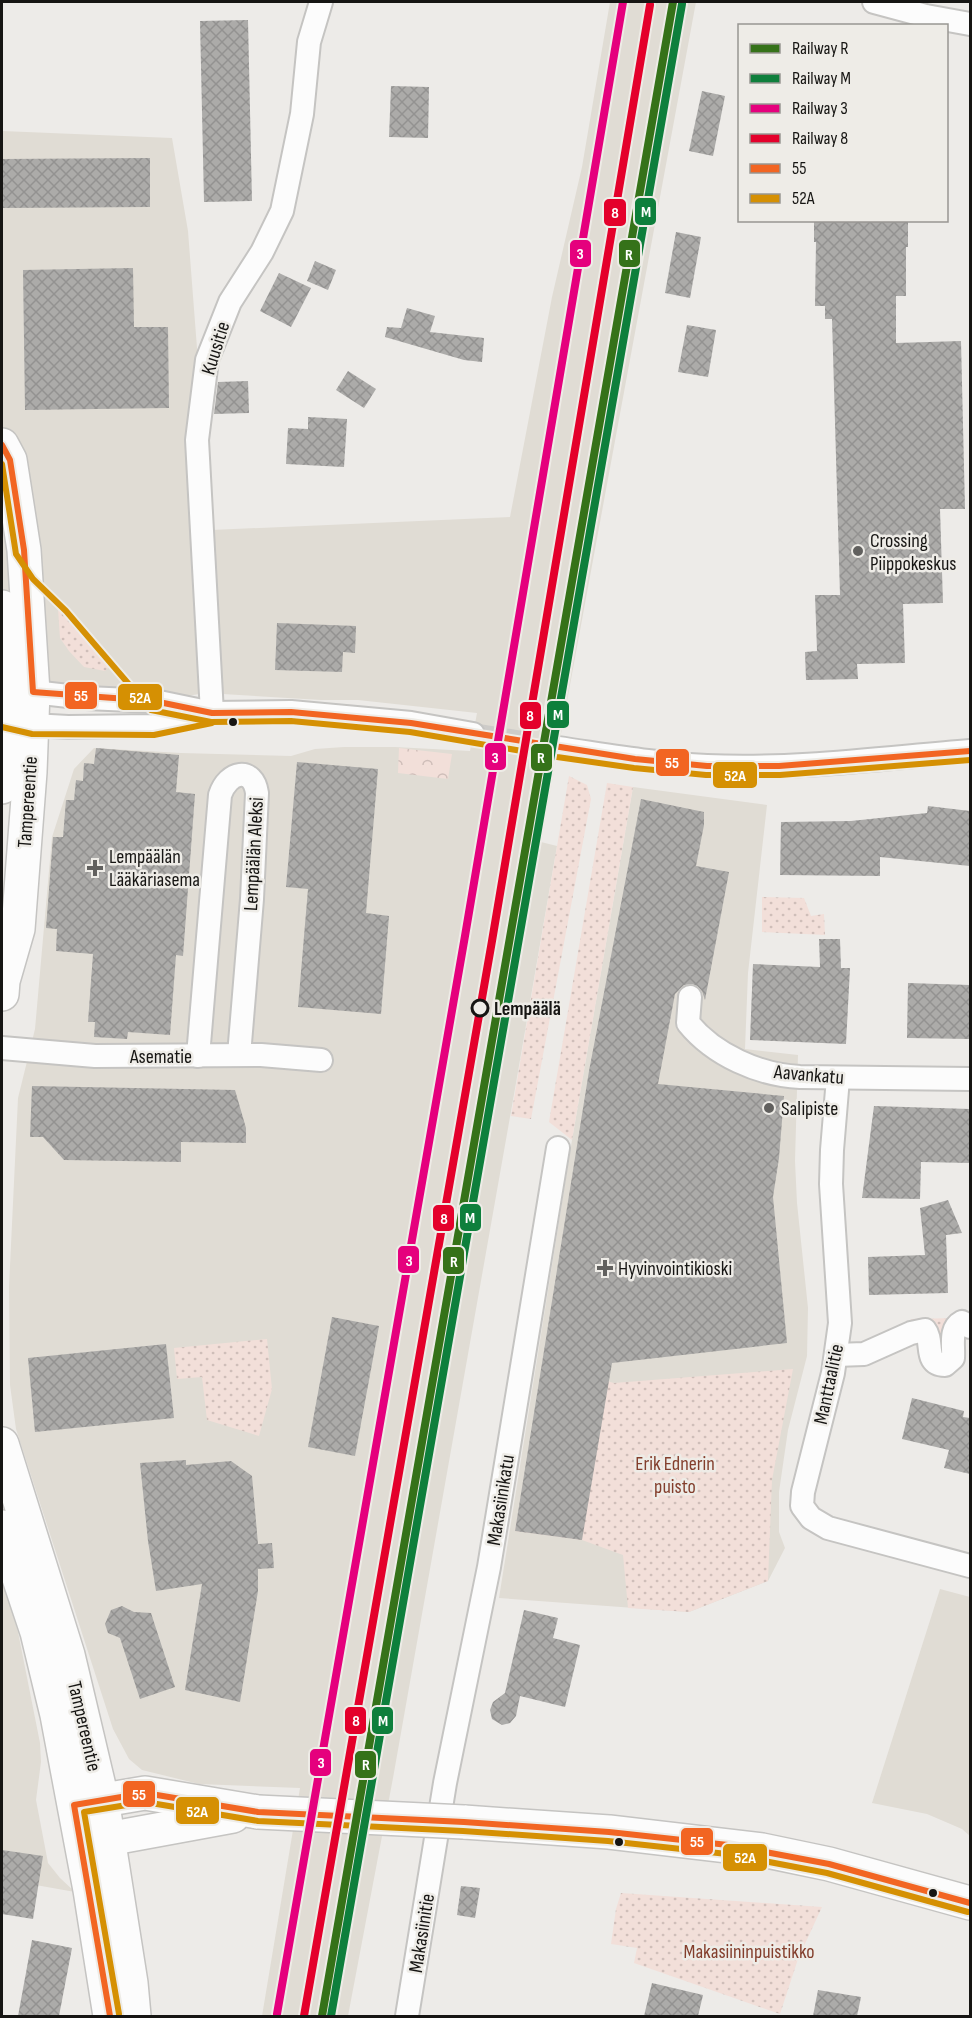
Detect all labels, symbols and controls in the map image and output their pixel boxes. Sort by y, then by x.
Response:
legend [738,24,948,222]
text: Railway R [792,38,849,59]
text: Railway M [792,68,851,89]
text: Railway 3 [792,98,848,119]
text: Railway 8 [792,128,848,149]
text: 55 [792,158,806,179]
text: 52A [792,188,815,209]
line badge: M [634,197,657,226]
line badge: 8 [603,198,627,227]
text: M [641,203,651,222]
text: 8 [611,204,619,223]
line badge: 3 [569,239,592,268]
line badge: R [618,239,641,268]
text: 3 [576,245,584,264]
text: R [625,246,633,265]
street label: Kuusitie [197,319,235,378]
place label: Crossing Piippokeskus [870,529,956,576]
marker: Crossing Piippokeskus [851,544,865,558]
line badge: 55 [64,681,98,710]
line badge: 52A [117,683,163,711]
text: 55 [74,687,88,706]
text: 52A [129,689,151,708]
line badge: M [546,700,570,729]
line badge: 8 [519,701,542,730]
text: M [553,706,563,725]
text: 8 [526,707,534,726]
unlabelled marker [227,716,239,728]
line badge: 3 [484,742,507,771]
line badge: R [530,743,553,772]
line badge: 55 [655,748,690,777]
text: 3 [491,749,499,768]
text: R [537,749,545,768]
text: 55 [665,754,679,773]
street label: Tampereentie [13,755,43,849]
line badge: 52A [712,761,758,789]
text: 52A [724,767,746,786]
street label: Lempäälän Aleksi [239,797,269,911]
place label: Lempäälän Lääkäriasema [109,845,200,892]
marker: Lempäälän Lääkäriasema [86,859,104,877]
place label: Lempäälä [494,997,561,1021]
marker: Lempäälä [471,999,489,1017]
street label: Asematie [129,1045,192,1069]
street label: Aavankatu [772,1060,845,1090]
place label: Salipiste [781,1097,838,1121]
marker: Salipiste [762,1101,776,1115]
line badge: M [459,1203,482,1232]
line badge: 8 [432,1204,455,1232]
text: M [465,1209,475,1228]
text: 8 [440,1210,448,1229]
line badge: 3 [397,1245,420,1274]
line badge: R [442,1246,465,1275]
text: 3 [405,1252,413,1271]
text: R [450,1253,458,1272]
place label: Hyvinvointikioski [618,1257,732,1281]
marker: Hyvinvointikioski [596,1259,614,1277]
street label: Manttaalitie [809,1342,849,1427]
park label: Erik Ednerin puisto [635,1452,715,1499]
street label: Makasiinikatu [482,1453,520,1547]
street label: Tampereentie [62,1679,106,1774]
line badge: 8 [344,1706,367,1735]
line badge: M [371,1706,394,1735]
text: 8 [352,1712,360,1731]
text: M [378,1712,388,1731]
line badge: 3 [309,1748,332,1777]
line badge: R [354,1750,377,1779]
text: 3 [317,1754,325,1773]
text: R [362,1756,370,1775]
line badge: 55 [122,1780,156,1808]
text: 55 [132,1786,146,1805]
line badge: 52A [175,1796,220,1825]
text: 52A [186,1803,208,1822]
line badge: 55 [680,1827,714,1856]
text: 55 [690,1833,704,1852]
unlabelled marker [613,1836,625,1848]
line badge: 52A [722,1843,768,1872]
text: 52A [734,1849,756,1868]
unlabelled marker [927,1887,939,1899]
street label: Makasiinitie [404,1892,440,1974]
park label: Makasiininpuistikko [684,1940,815,1964]

